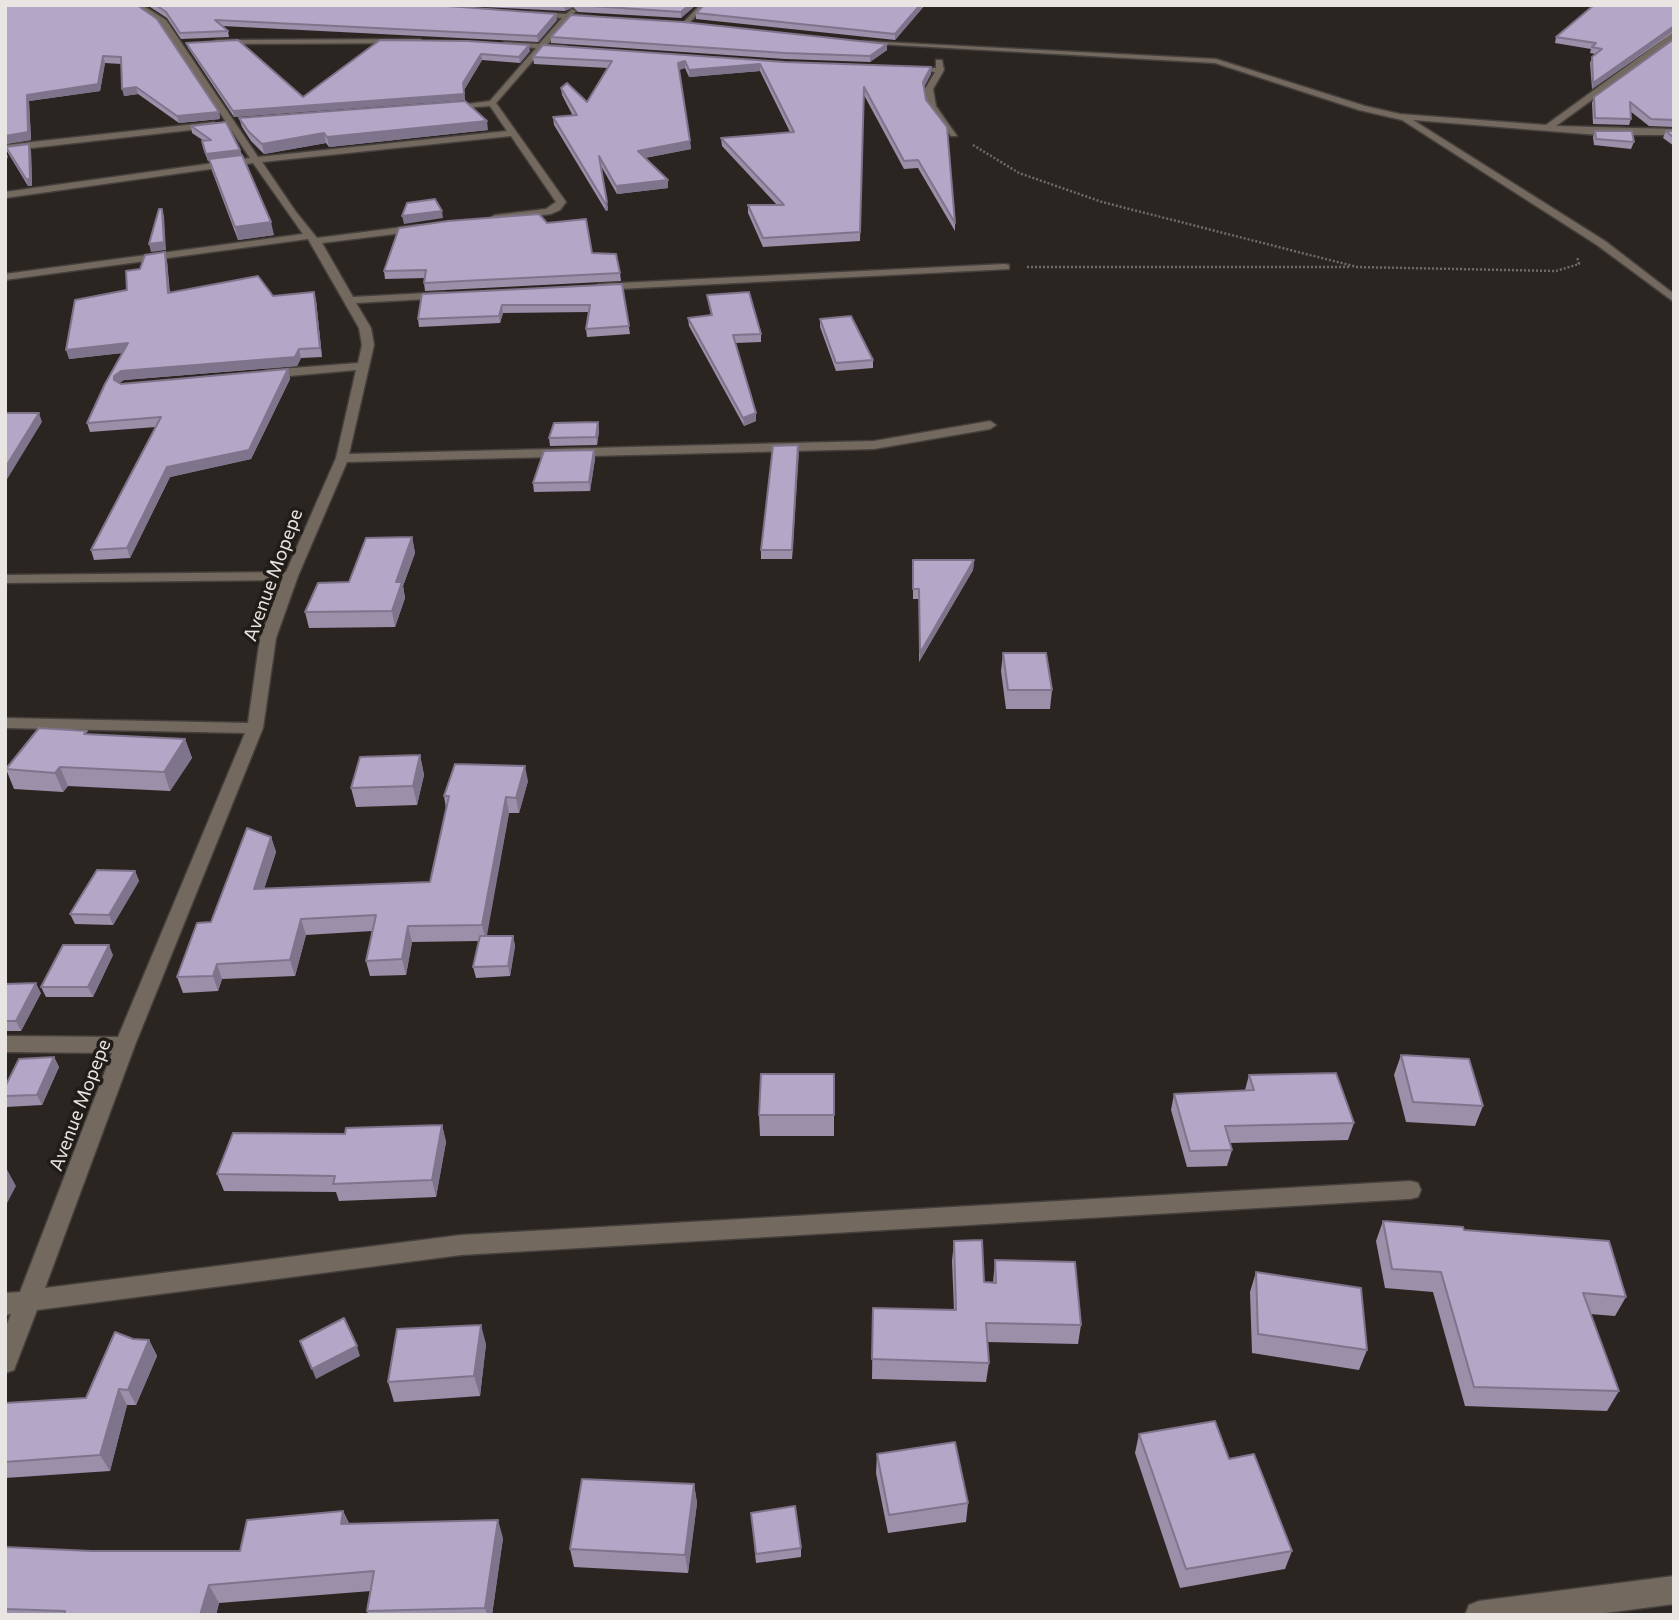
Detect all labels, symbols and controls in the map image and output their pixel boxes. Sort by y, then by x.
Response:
street label: Avenue Mopepe [239,506,307,644]
street label: Avenue Mopepe [44,1036,116,1174]

